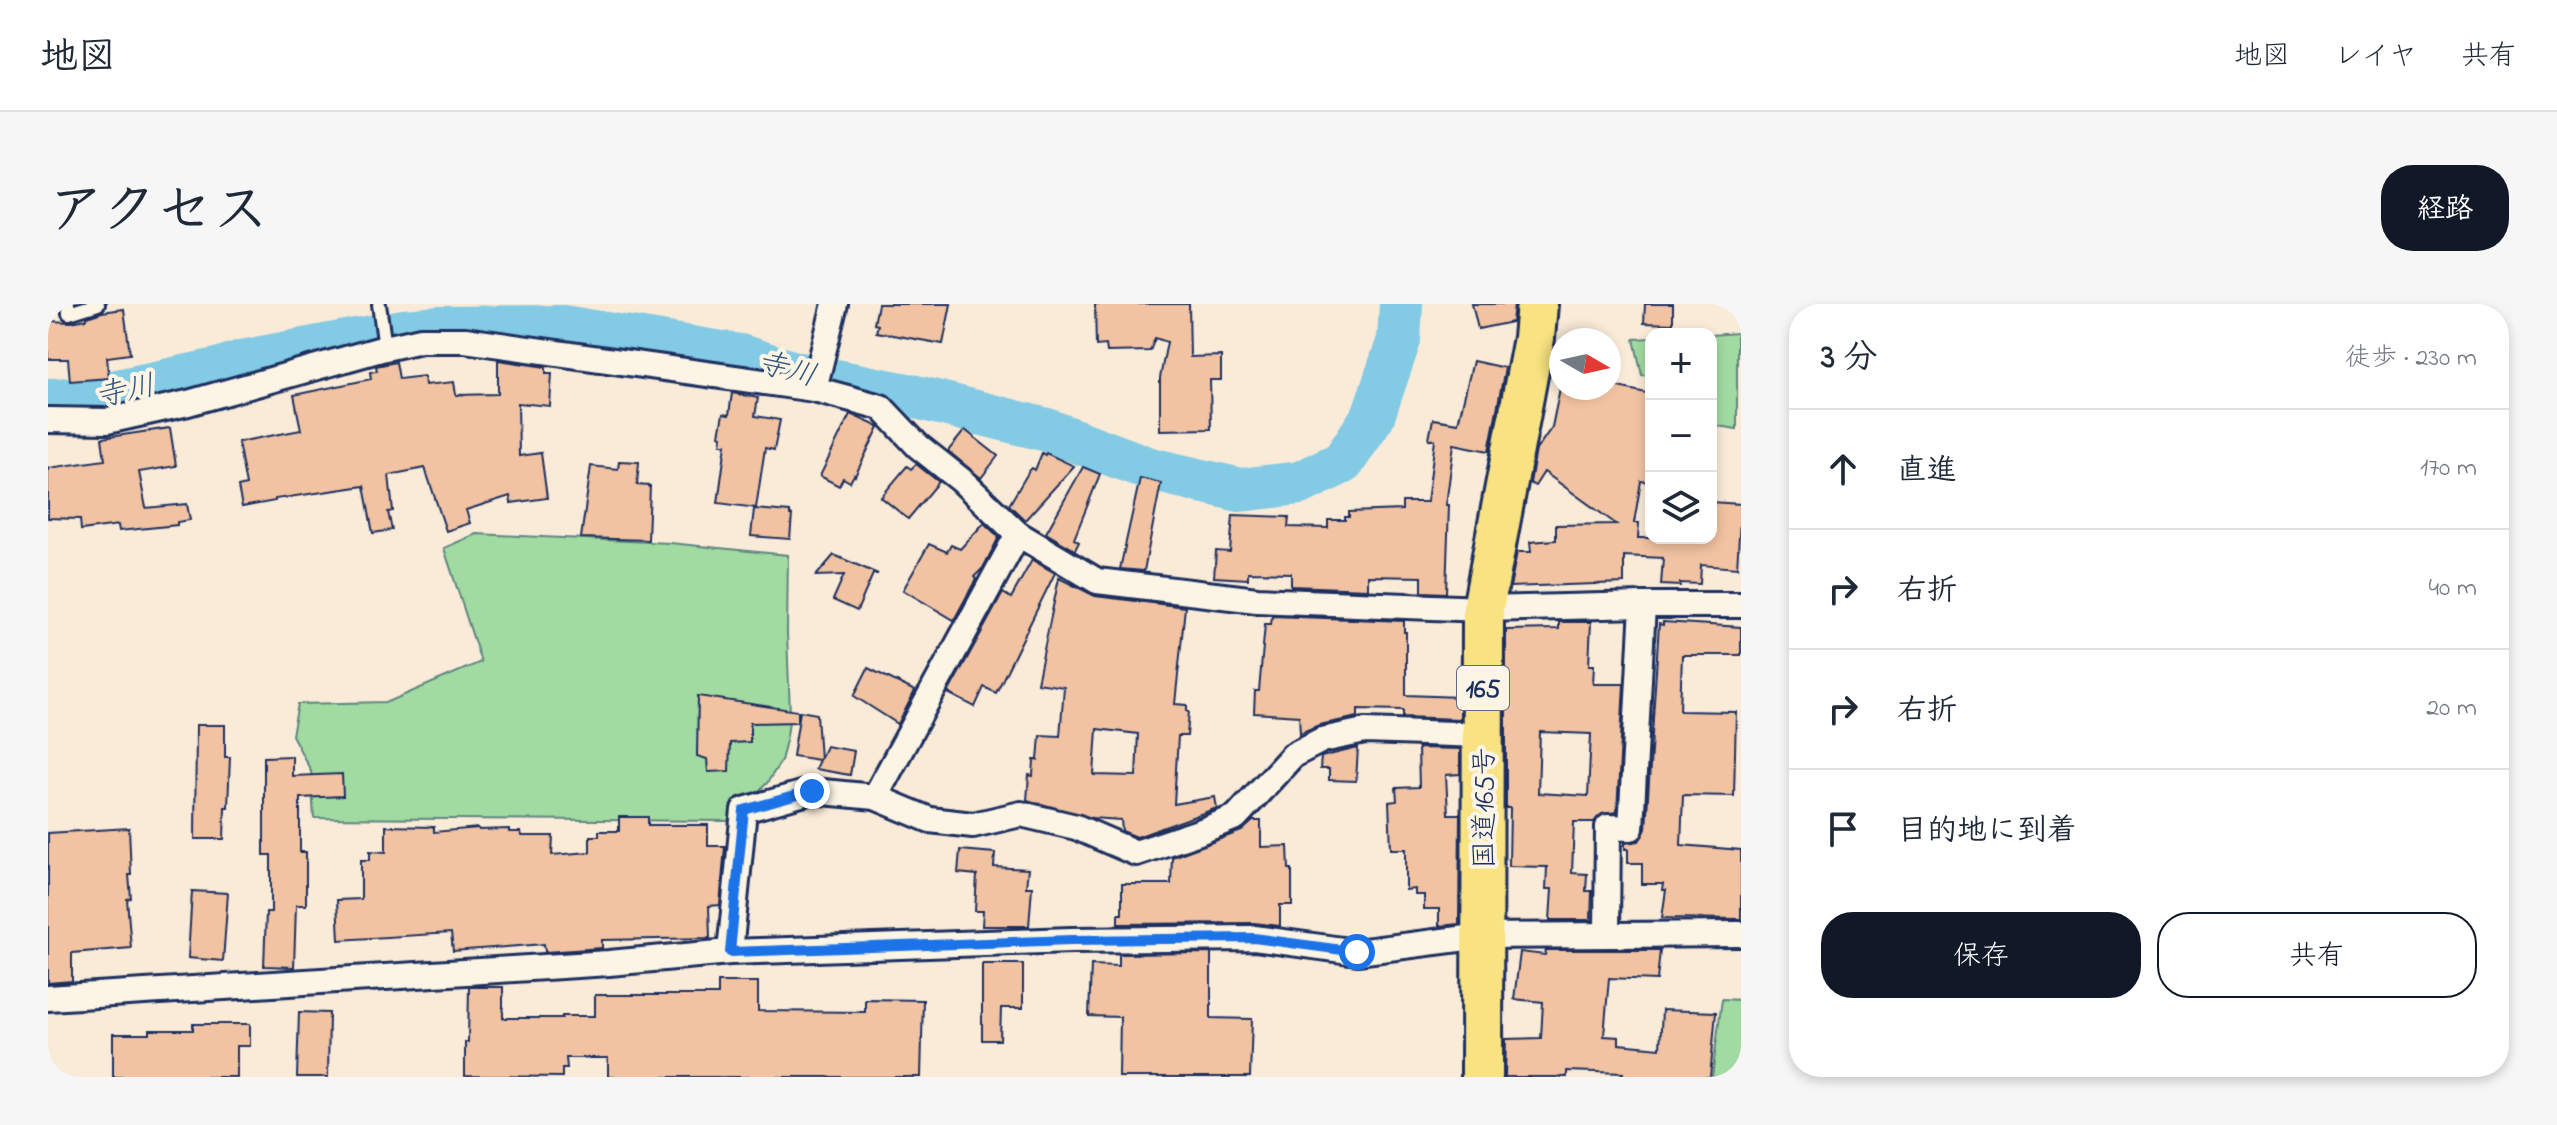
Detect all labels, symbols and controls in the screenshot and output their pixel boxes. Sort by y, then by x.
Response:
text: 地図 [40,31,116,87]
text: 地図 [2234,37,2290,78]
text: レイヤ [2334,37,2417,78]
text: 共有 [2461,37,2517,78]
button: 経路 [2381,165,2509,251]
text: アクセス [48,173,269,254]
north arrow [1549,328,1621,400]
map controls [1645,328,1717,544]
button: + [1645,328,1717,400]
text: 3 分 [1821,334,1878,384]
text: 徒歩 · 230 m [2345,340,2477,378]
water label: 寺川 [752,342,821,400]
water label: 寺川 [92,365,160,421]
button: − [1645,400,1717,472]
icon: ahead [1821,447,1865,491]
text: 直進 [1897,450,1957,494]
text: 170 m [2420,450,2477,488]
button: layers [1645,472,1717,544]
icon: right [1821,567,1865,611]
text: 右折 [1897,570,1957,614]
text: 40 m [2428,570,2477,608]
road number: 165 [1457,666,1509,710]
icon: right [1821,687,1865,731]
text: 右折 [1897,690,1957,734]
text: 20 m [2426,690,2477,728]
street label: 国道165号 [1466,747,1507,869]
route end [794,773,830,809]
icon: arrive [1821,807,1865,851]
text: 目的地に到着 [1897,810,2077,854]
button: 保存 [1821,912,2141,998]
button: 共有 [2157,912,2477,998]
route start [1339,934,1375,970]

